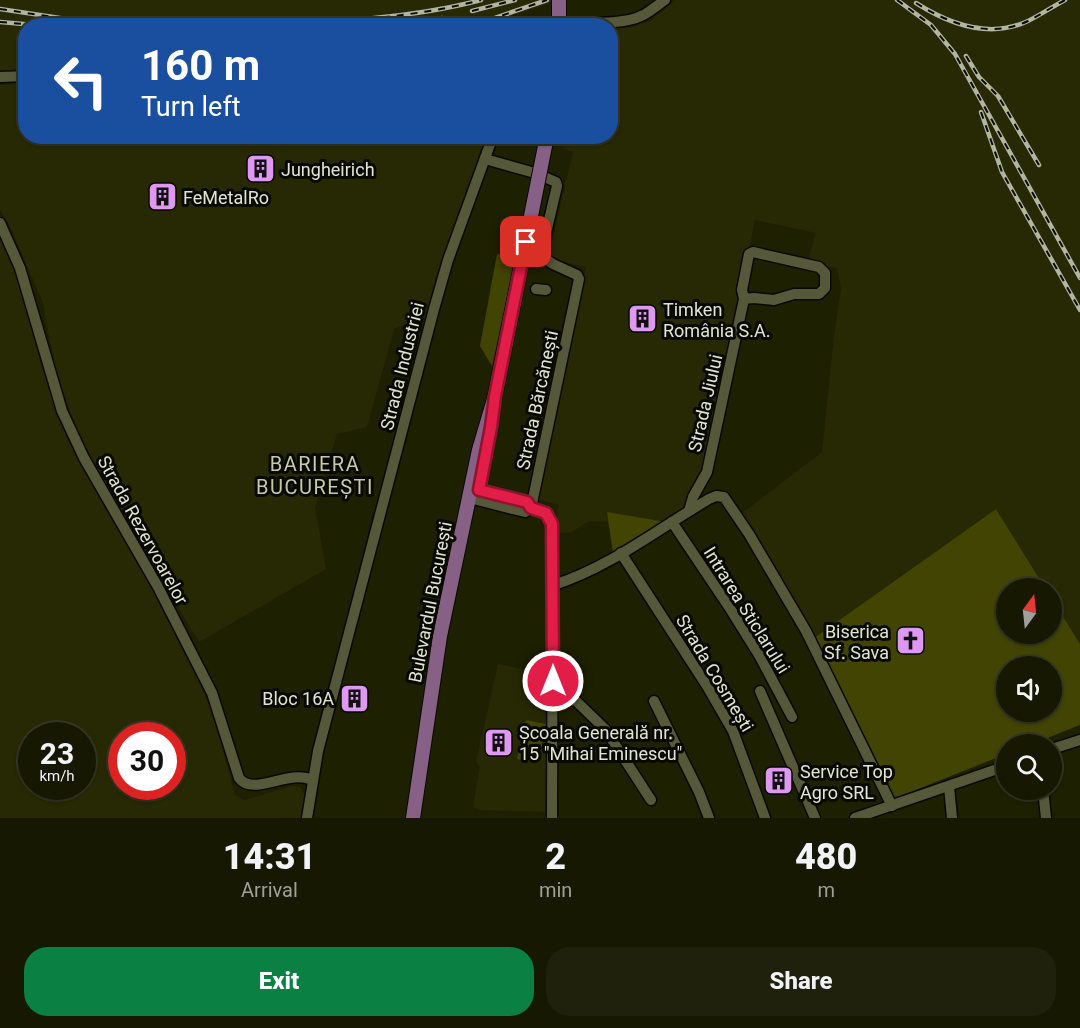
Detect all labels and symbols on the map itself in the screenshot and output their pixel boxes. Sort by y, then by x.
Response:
building icon: Jungheirich [244,153,276,185]
place label: Jungheirich [281,159,375,180]
building icon: FeMetalRo [146,181,178,213]
place label: FeMetalRo [183,187,269,208]
pin [500,216,551,267]
place label: Timken România S.A. [663,299,770,341]
street label: Strada Industriei [376,300,428,432]
building icon: Timken România S.A. [626,303,658,335]
street label: Strada Bărcănești [512,329,563,472]
street label: Strada Jiului [684,352,726,454]
street label: Strada Rezervoarelor [93,452,193,608]
district label: BARIERA BUCUREȘTI [256,452,374,499]
street label: Bulevardul București [404,520,457,685]
street label: Intrarea Sticlarului [700,543,794,677]
north arrow [996,578,1062,644]
street label: Strada Cosmești [671,611,758,736]
place label: Biserica Sf. Sava [824,621,889,663]
church icon: Biserica Sf. Sava [894,625,926,657]
position arrow [521,649,585,713]
building icon: Bloc 16A [339,682,371,714]
place label: Bloc 16A [262,688,334,709]
speed limit sign: 30 [108,722,186,800]
place label: Școala Generală nr. 15 "Mihai Eminescu" [519,722,682,764]
building icon: Școala Generală nr. 15 "Mihai Eminescu" [482,726,514,758]
place label: Service Top Agro SRL [800,761,893,803]
building icon: Service Top Agro SRL [763,765,795,797]

